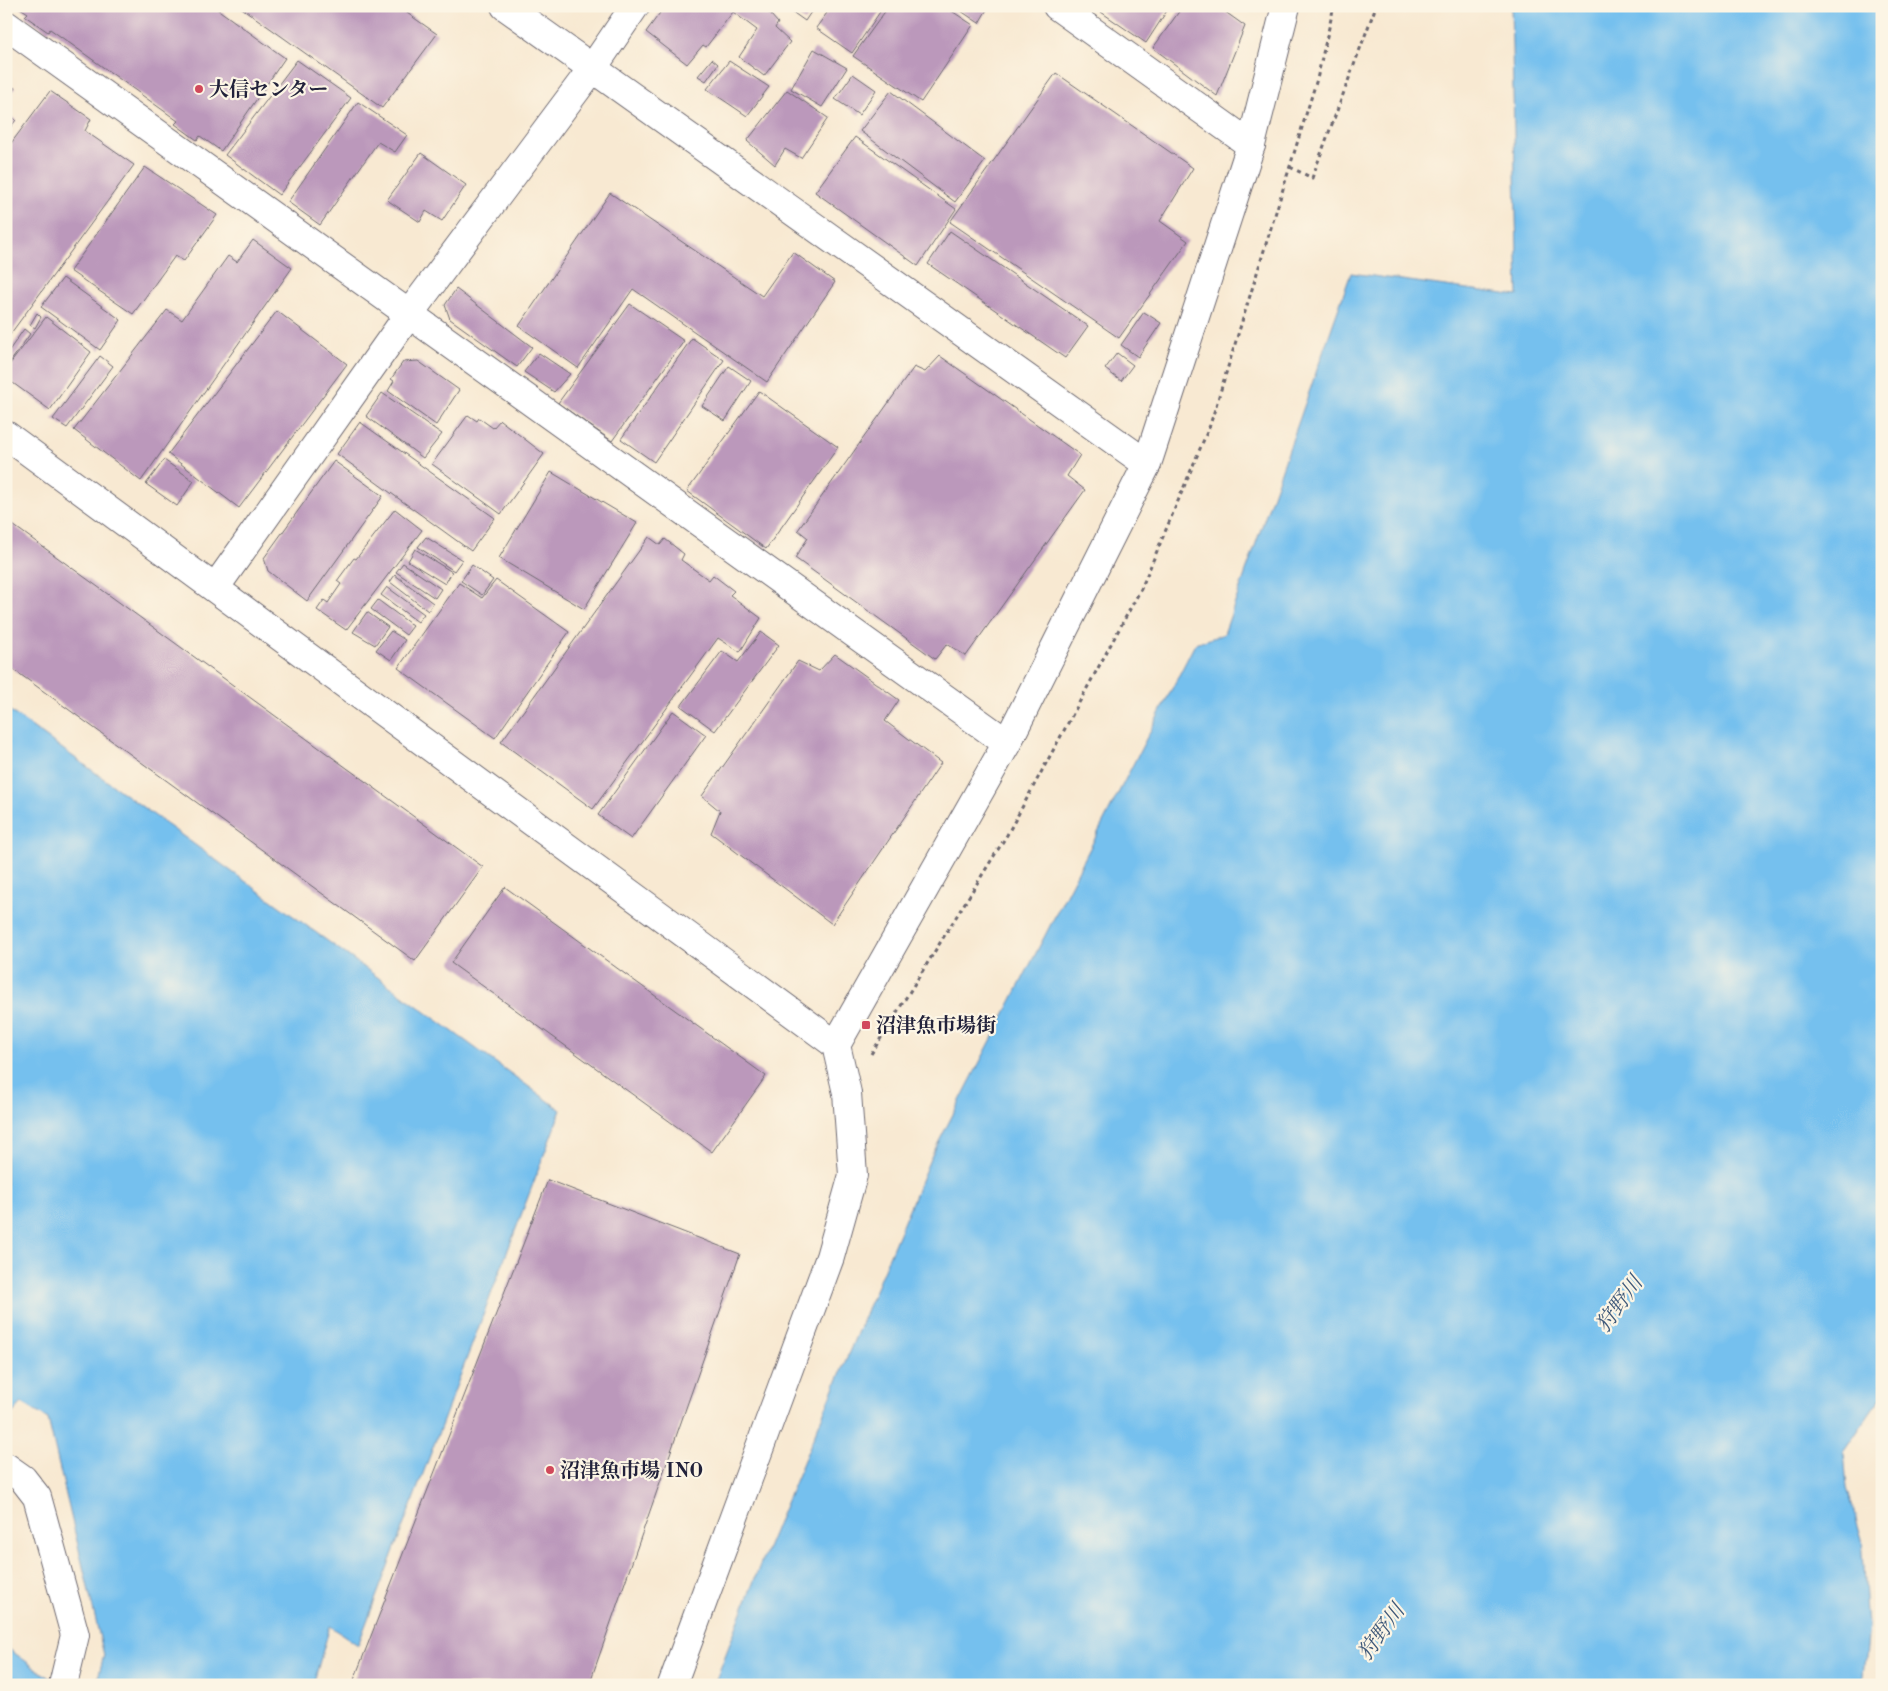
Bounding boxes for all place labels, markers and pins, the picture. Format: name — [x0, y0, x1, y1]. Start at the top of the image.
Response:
place label: 大信センター — [209, 78, 328, 101]
marker: 大信センター — [193, 83, 205, 95]
place label: 沼津魚市場街 — [876, 1014, 996, 1037]
marker: 沼津魚市場街 — [860, 1019, 872, 1031]
place label: 沼津魚市場 INO — [560, 1459, 703, 1482]
marker: 沼津魚市場 INO — [544, 1464, 556, 1476]

